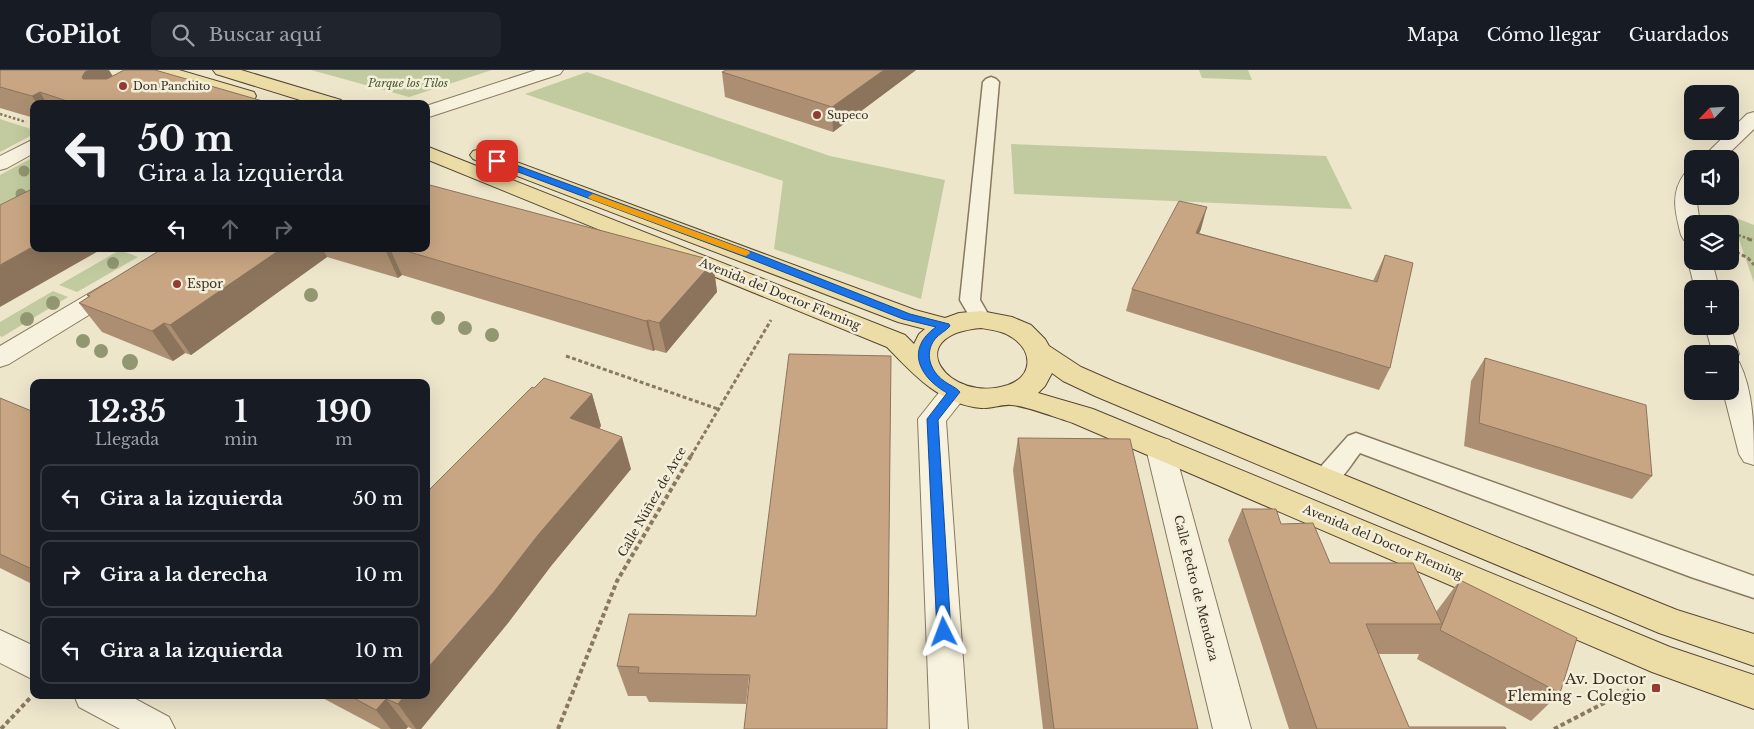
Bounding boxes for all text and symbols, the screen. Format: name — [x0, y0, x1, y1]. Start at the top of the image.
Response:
search box — [151, 12, 501, 57]
text: GoPilot — [25, 20, 121, 49]
icon: search — [169, 21, 197, 49]
text: Buscar aquí — [209, 23, 321, 46]
text: Mapa — [1407, 24, 1459, 46]
text: Cómo llegar — [1487, 24, 1601, 46]
text: Guardados — [1629, 24, 1729, 46]
park label: Parque los Tilos — [367, 76, 448, 90]
place label: Don Panchito — [133, 79, 210, 93]
marker: Don Panchito — [117, 80, 129, 92]
north arrow — [1684, 85, 1739, 140]
map controls — [1684, 85, 1739, 400]
place label: Supeco — [827, 108, 868, 122]
marker: Supeco — [811, 109, 823, 121]
text: 50 m — [138, 117, 233, 160]
icon: left — [55, 120, 120, 185]
pin — [476, 140, 518, 182]
icon: arrive — [483, 147, 511, 175]
button: sound — [1684, 150, 1739, 205]
text: Gira a la izquierda — [138, 160, 343, 187]
icon: left — [163, 215, 191, 243]
icon: ahead — [216, 215, 244, 243]
icon: right — [269, 215, 297, 243]
button: layers — [1684, 215, 1739, 270]
street label: Avenida del Doctor Fleming — [696, 254, 864, 333]
place label: Espor — [187, 276, 223, 291]
marker: Espor — [171, 278, 183, 290]
button: + — [1684, 280, 1739, 335]
button: − — [1684, 345, 1739, 400]
text: 12:35 — [88, 393, 166, 430]
text: 1 — [235, 393, 248, 430]
text: 190 — [316, 393, 372, 430]
text: Llegada — [95, 429, 159, 449]
text: min — [224, 429, 258, 449]
text: m — [335, 429, 353, 449]
street label: Calle Núñez de Arce — [614, 444, 689, 559]
icon: left — [57, 484, 85, 512]
text: Gira a la izquierda — [100, 487, 283, 510]
text: 50 m — [353, 487, 403, 510]
street label: Avenida del Doctor Fleming — [1300, 501, 1466, 582]
street label: Calle Pedro de Mendoza — [1171, 513, 1222, 663]
icon: right — [57, 560, 85, 588]
text: Gira a la derecha — [100, 563, 268, 586]
text: 10 m — [355, 563, 403, 586]
position arrow — [917, 605, 969, 657]
icon: left — [57, 636, 85, 664]
text: Gira a la izquierda — [100, 639, 283, 662]
text: 10 m — [355, 639, 403, 662]
place label: Av. Doctor Fleming - Colegio — [1507, 669, 1647, 705]
marker: Av. Doctor Fleming - Colegio — [1650, 682, 1662, 694]

